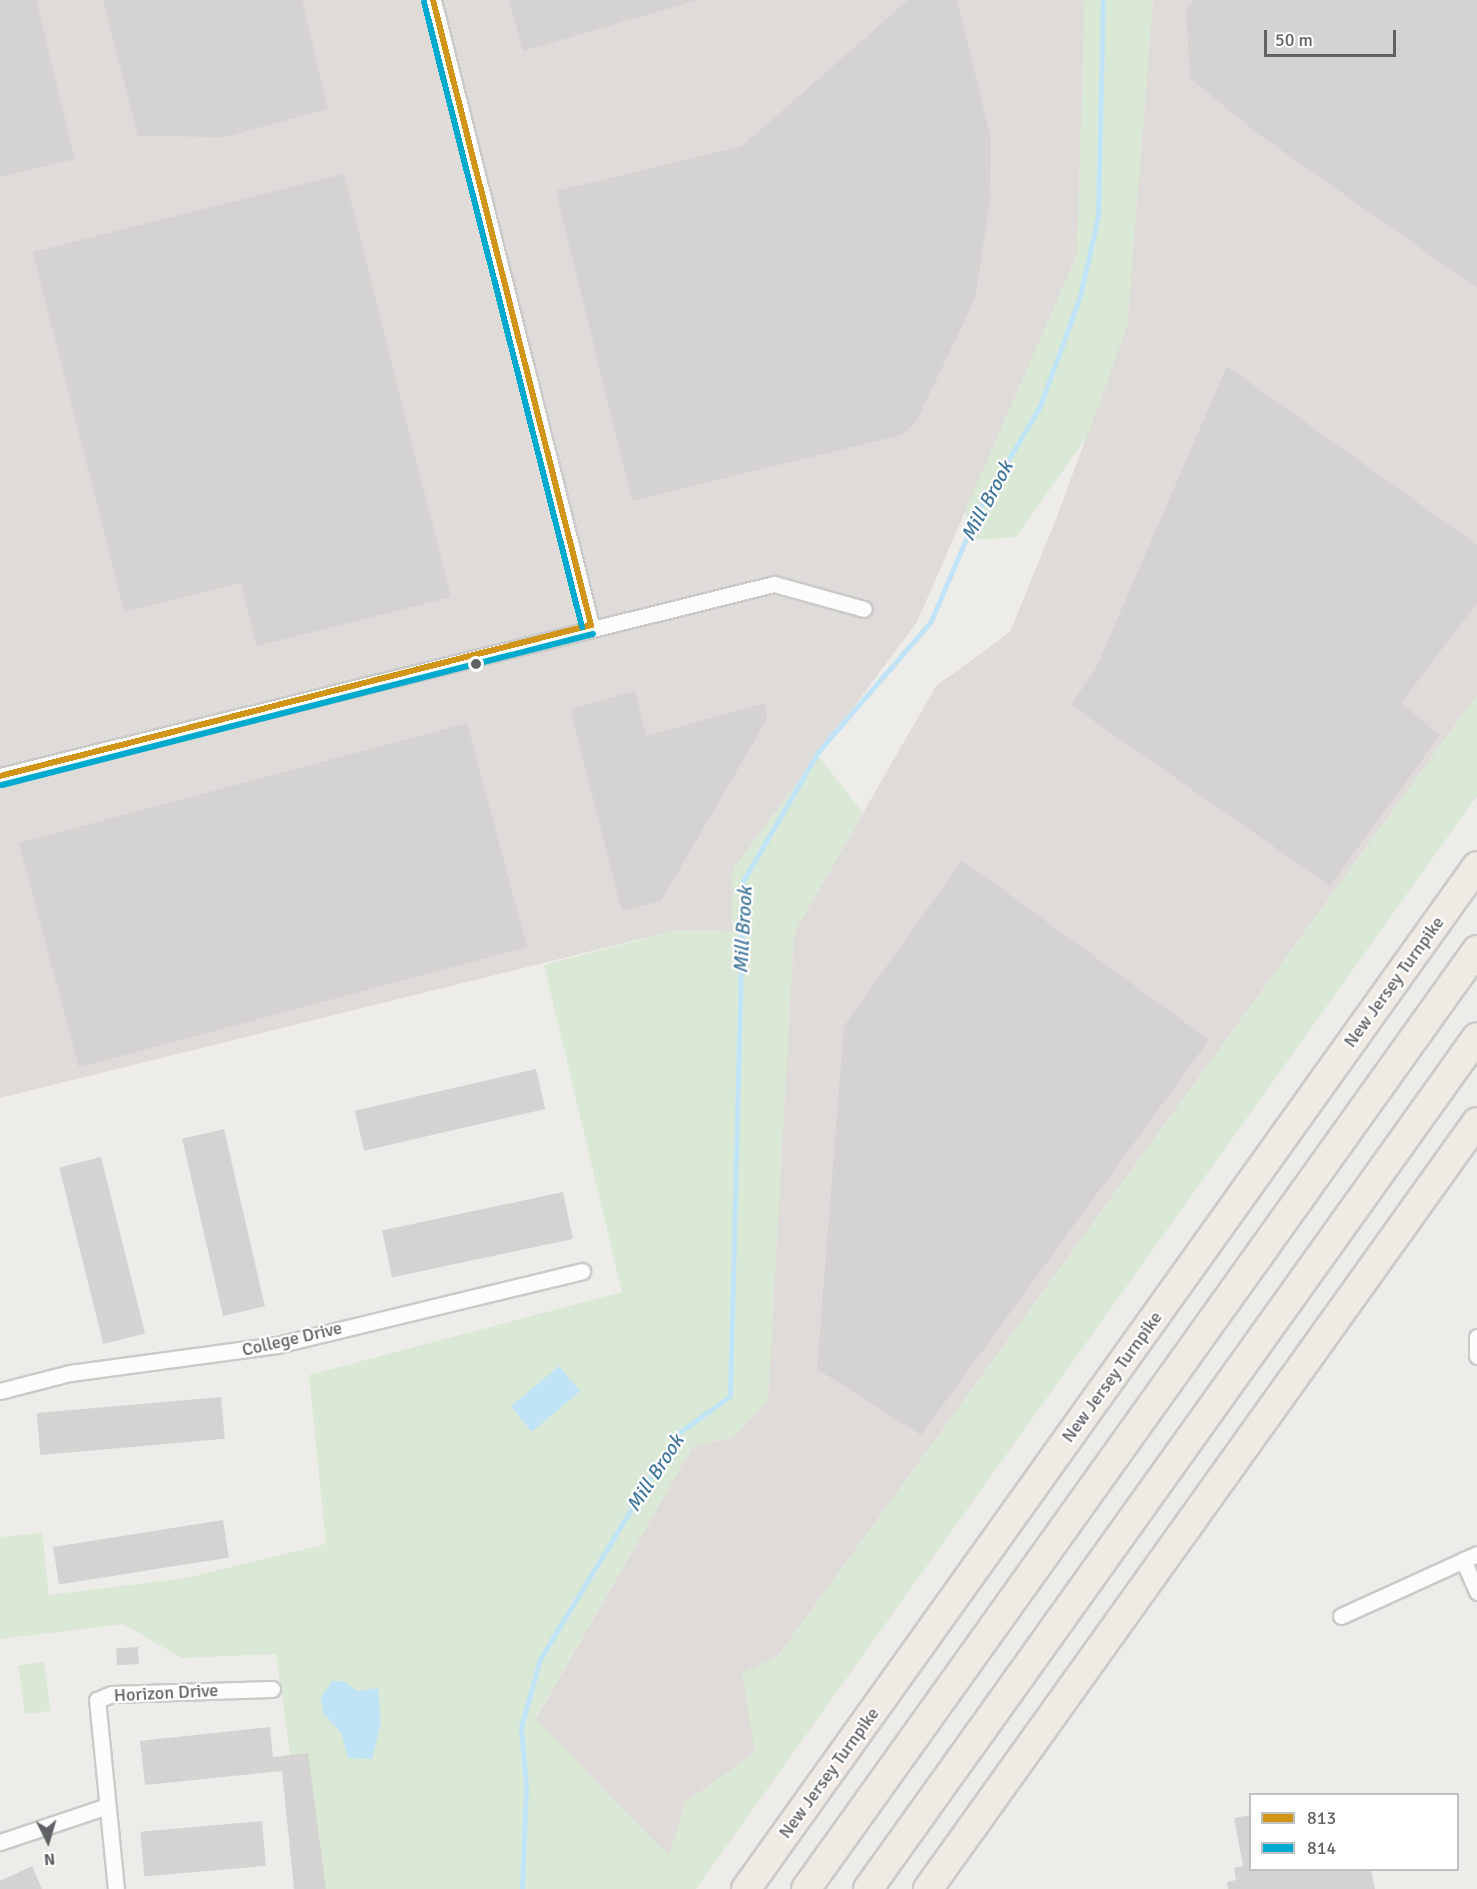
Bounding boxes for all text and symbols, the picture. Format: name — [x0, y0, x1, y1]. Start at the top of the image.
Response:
scale bar — [1267, 18, 1399, 56]
text: 50 m — [1275, 29, 1313, 51]
water label: Mill Brook — [956, 457, 1018, 545]
unlabelled marker — [470, 658, 482, 670]
water label: Mill Brook — [729, 886, 757, 974]
street label: New Jersey Turnpike — [1339, 912, 1449, 1052]
street label: New Jersey Turnpike — [1057, 1307, 1167, 1447]
street label: College Drive — [240, 1317, 344, 1361]
water label: Mill Brook — [621, 1430, 689, 1516]
street label: Horizon Drive — [113, 1679, 219, 1707]
street label: New Jersey Turnpike — [774, 1703, 884, 1843]
legend — [1249, 1793, 1459, 1871]
text: 813 — [1307, 1807, 1336, 1829]
north arrow — [18, 1811, 78, 1871]
text: 814 — [1307, 1837, 1336, 1859]
text: N — [43, 1848, 56, 1869]

